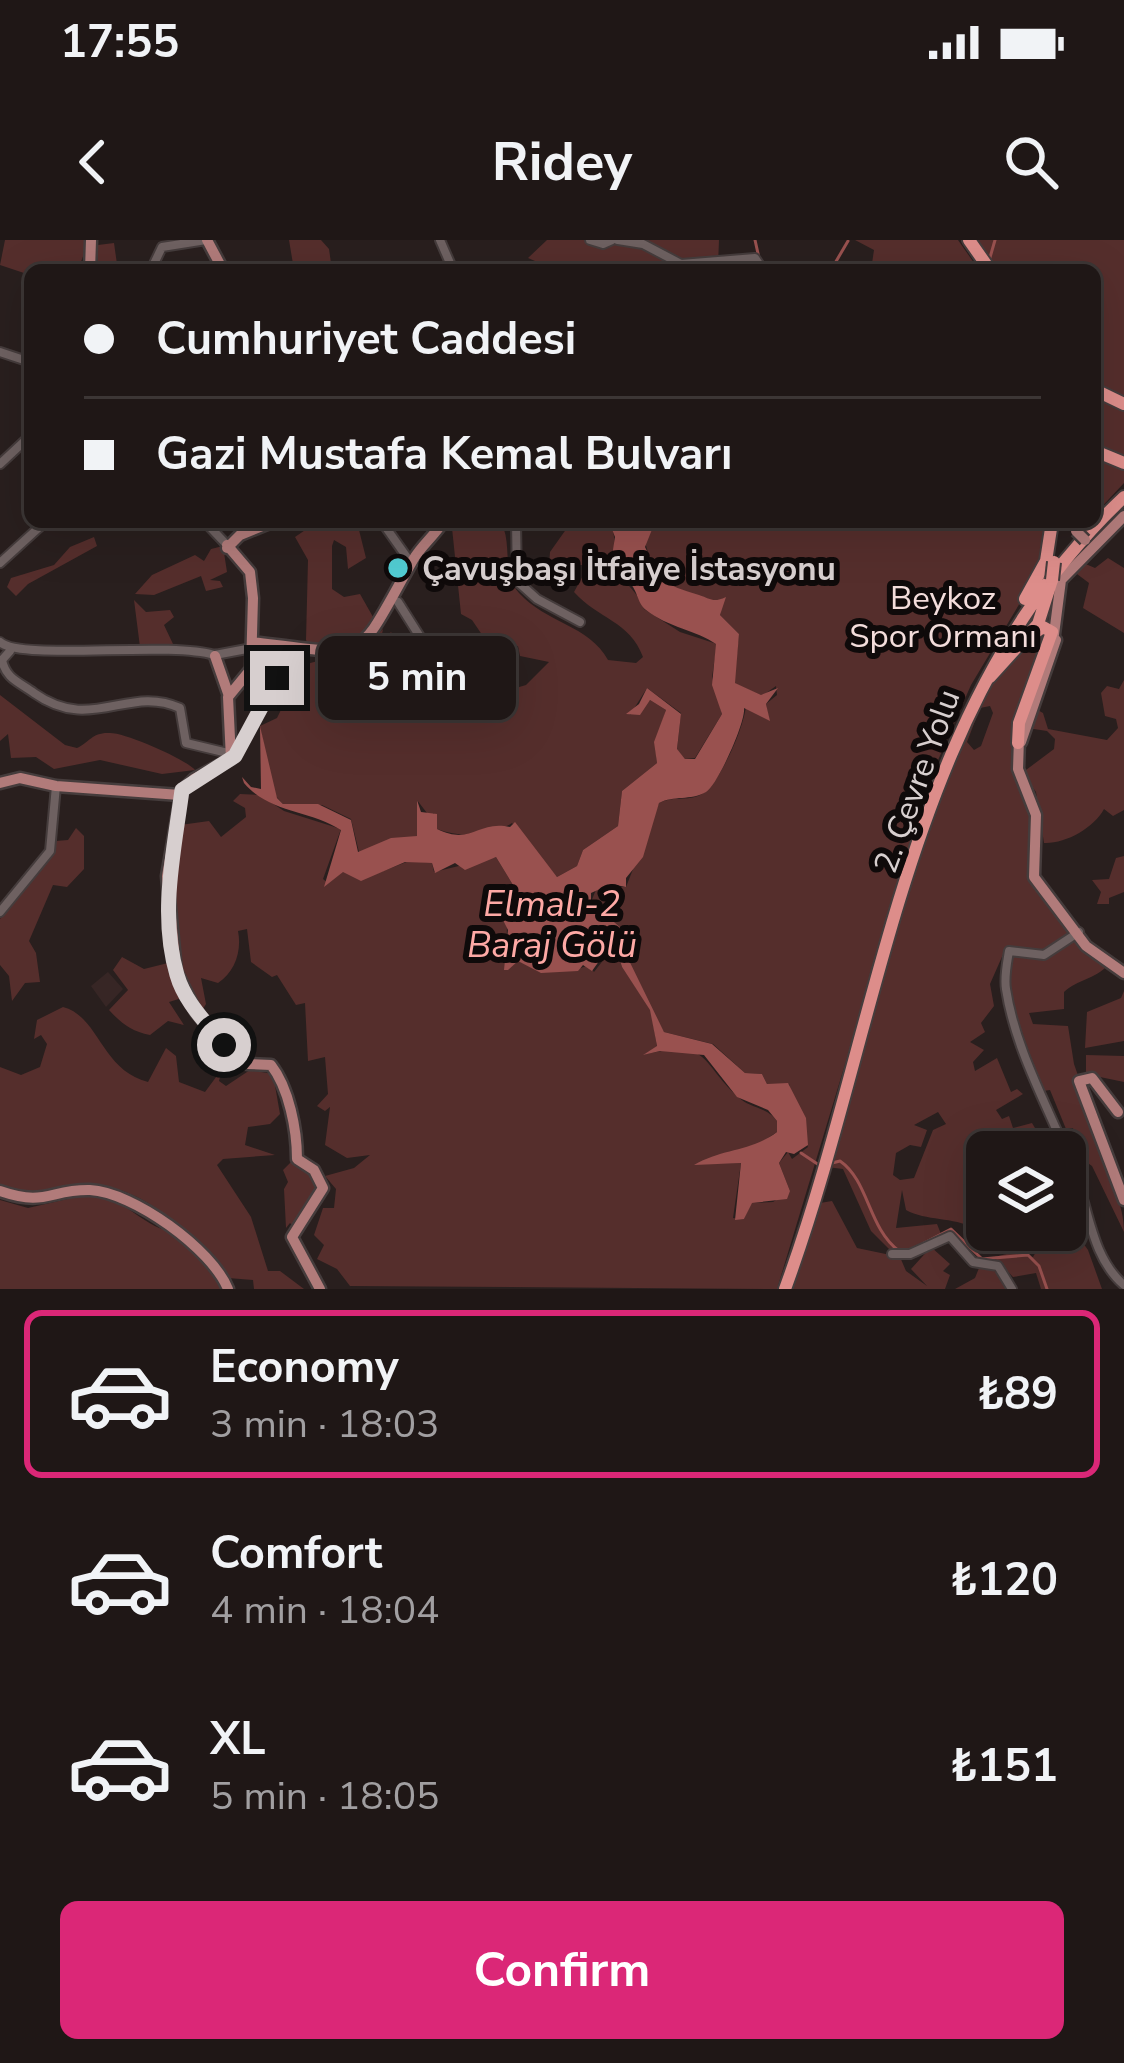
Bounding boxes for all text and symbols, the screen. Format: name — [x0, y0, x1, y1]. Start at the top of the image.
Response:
text: 17:55 — [60, 12, 179, 73]
text: Ridey — [492, 125, 632, 199]
icon: back — [60, 129, 126, 195]
icon: search — [998, 129, 1064, 195]
text: Cumhuriyet Caddesi — [156, 309, 576, 370]
text: Gazi Mustafa Kemal Bulvarı — [156, 424, 732, 485]
place label: Çavuşbaşı İtfaiye İstasyonu — [422, 547, 836, 592]
marker: Çavuşbaşı İtfaiye İstasyonu — [385, 555, 411, 581]
park label: Beykoz Spor Ormanı — [849, 576, 1037, 659]
callout: 5 min — [319, 636, 517, 720]
route end — [250, 651, 304, 705]
text: 5 min — [367, 651, 467, 704]
street label: 2. Çevre Yolu — [863, 683, 971, 880]
water label: Elmalı-2 Baraj Gölü — [467, 880, 637, 970]
route start — [197, 1018, 251, 1072]
map controls — [966, 1131, 1086, 1251]
button: layers — [966, 1131, 1086, 1251]
text: Economy — [210, 1337, 399, 1398]
icon: car — [66, 1340, 174, 1448]
text: ₺89 — [977, 1364, 1058, 1425]
text: 3 min · 18:03 — [210, 1398, 439, 1451]
text: Comfort — [210, 1523, 382, 1584]
icon: car — [66, 1526, 174, 1634]
text: ₺120 — [950, 1550, 1058, 1611]
text: 4 min · 18:04 — [210, 1584, 439, 1637]
text: XL — [210, 1709, 266, 1770]
icon: car — [66, 1712, 174, 1820]
text: ₺151 — [950, 1736, 1058, 1797]
text: 5 min · 18:05 — [210, 1770, 439, 1823]
button: Confirm — [60, 1901, 1064, 2039]

